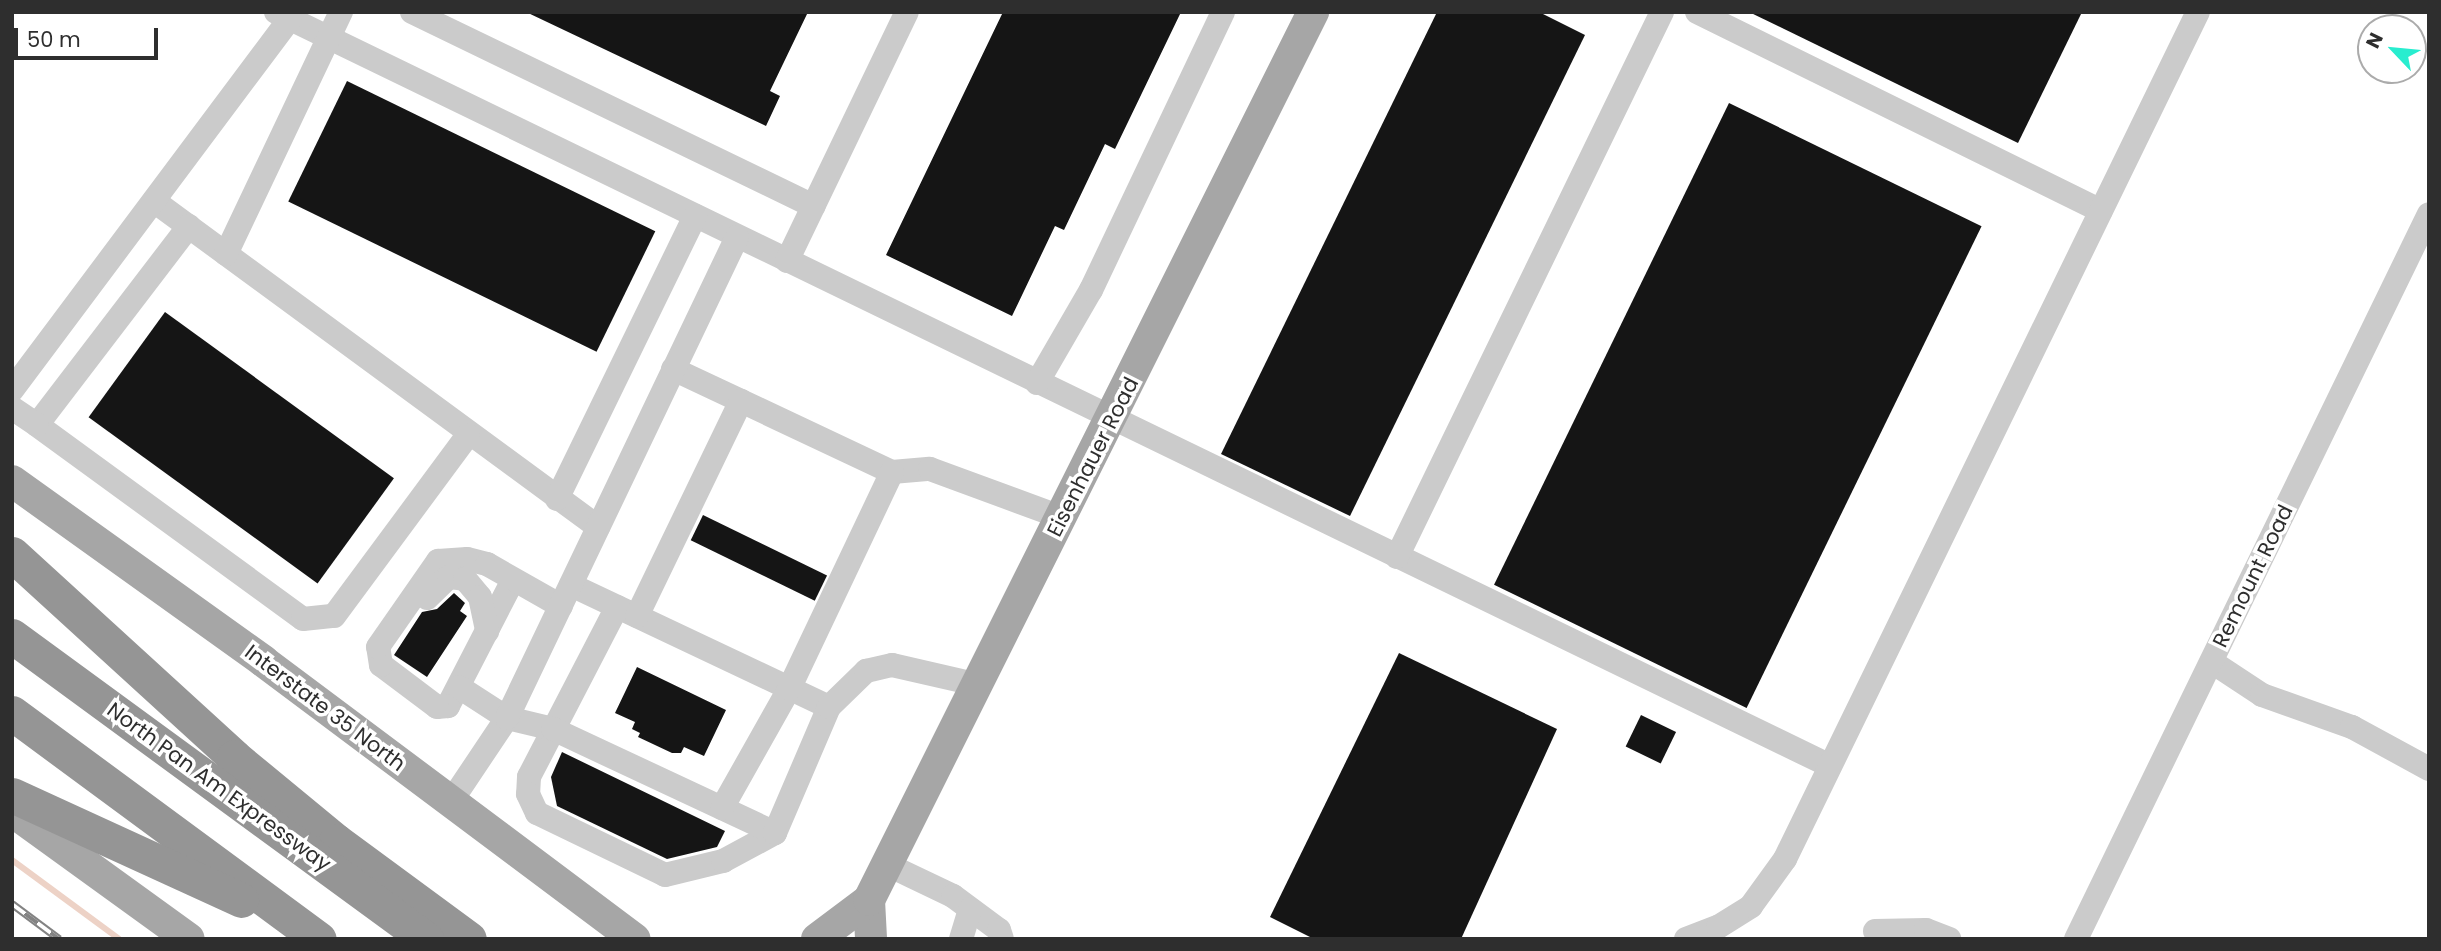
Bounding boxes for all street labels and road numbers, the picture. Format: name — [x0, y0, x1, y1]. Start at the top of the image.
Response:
street label: Eisenhauer Road — [1042, 373, 1144, 541]
street label: Remount Road — [2208, 501, 2298, 651]
street label: Interstate 35 North — [240, 639, 410, 777]
street label: North Pan Am Expressway — [102, 697, 336, 877]

